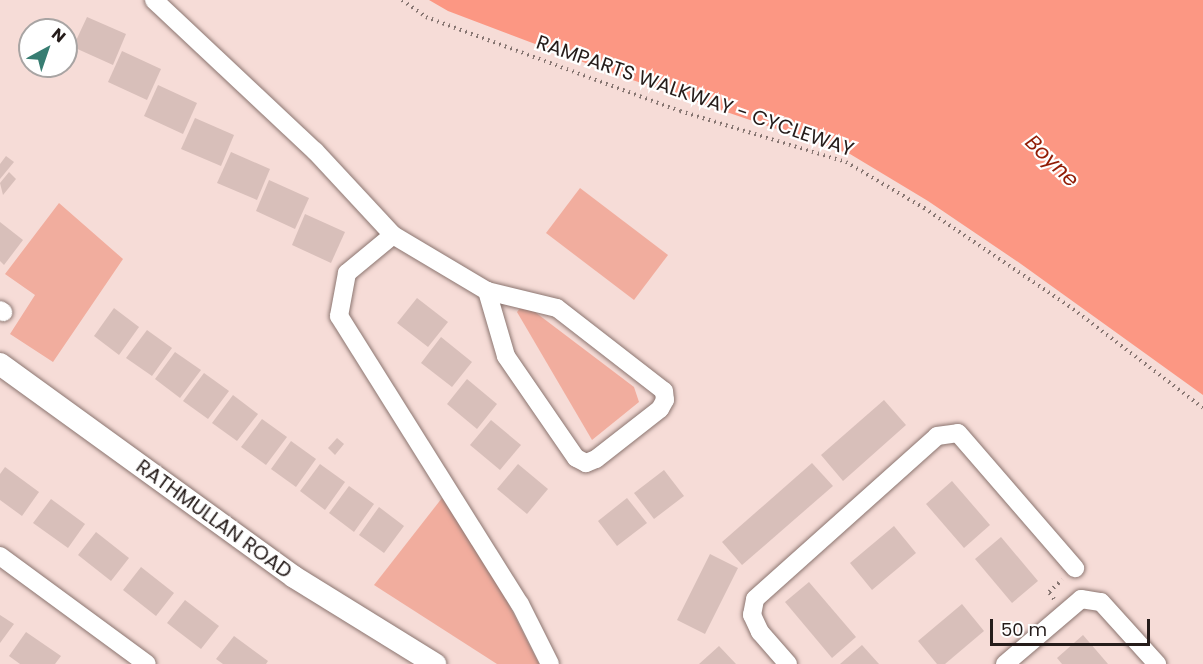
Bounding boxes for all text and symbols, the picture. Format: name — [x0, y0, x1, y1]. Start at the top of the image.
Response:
north arrow — [18, 18, 78, 78]
text: N — [47, 23, 71, 48]
street label: RAMPARTS WALKWAY - CYCLEWAY — [533, 30, 857, 162]
water label: Boyne — [1020, 130, 1084, 192]
street label: RATHMULLAN ROAD — [131, 454, 297, 584]
scale bar — [993, 607, 1154, 645]
text: 50 m — [1001, 617, 1047, 642]

